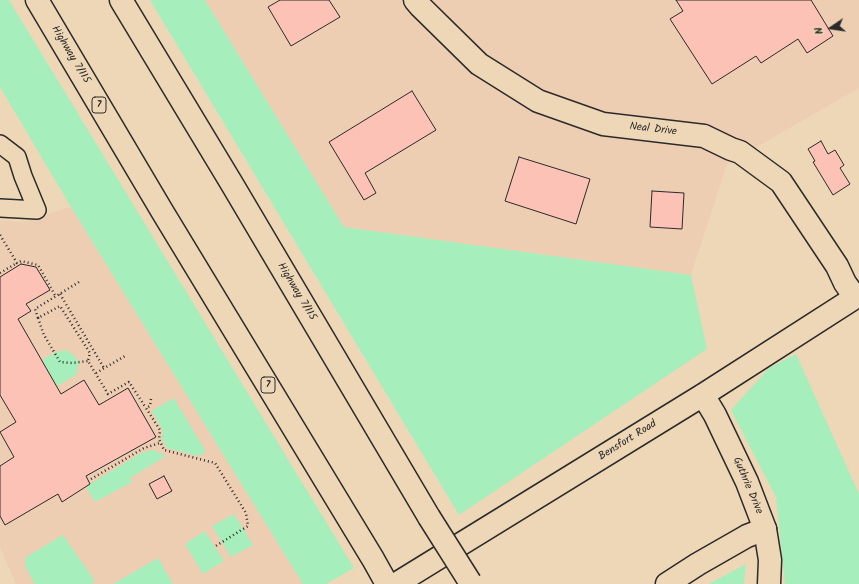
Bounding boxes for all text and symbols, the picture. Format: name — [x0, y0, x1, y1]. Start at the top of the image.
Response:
north arrow — [811, 8, 851, 48]
street label: Highway 7/115 — [48, 24, 92, 86]
text: N — [810, 25, 829, 36]
road number: 7 — [92, 97, 106, 113]
street label: Neal Drive — [629, 121, 677, 139]
street label: Highway 7/115 — [274, 261, 318, 323]
road number: 7 — [261, 377, 275, 393]
street label: Bensfort Road — [597, 418, 659, 464]
street label: Guthrie Drive — [729, 455, 765, 517]

